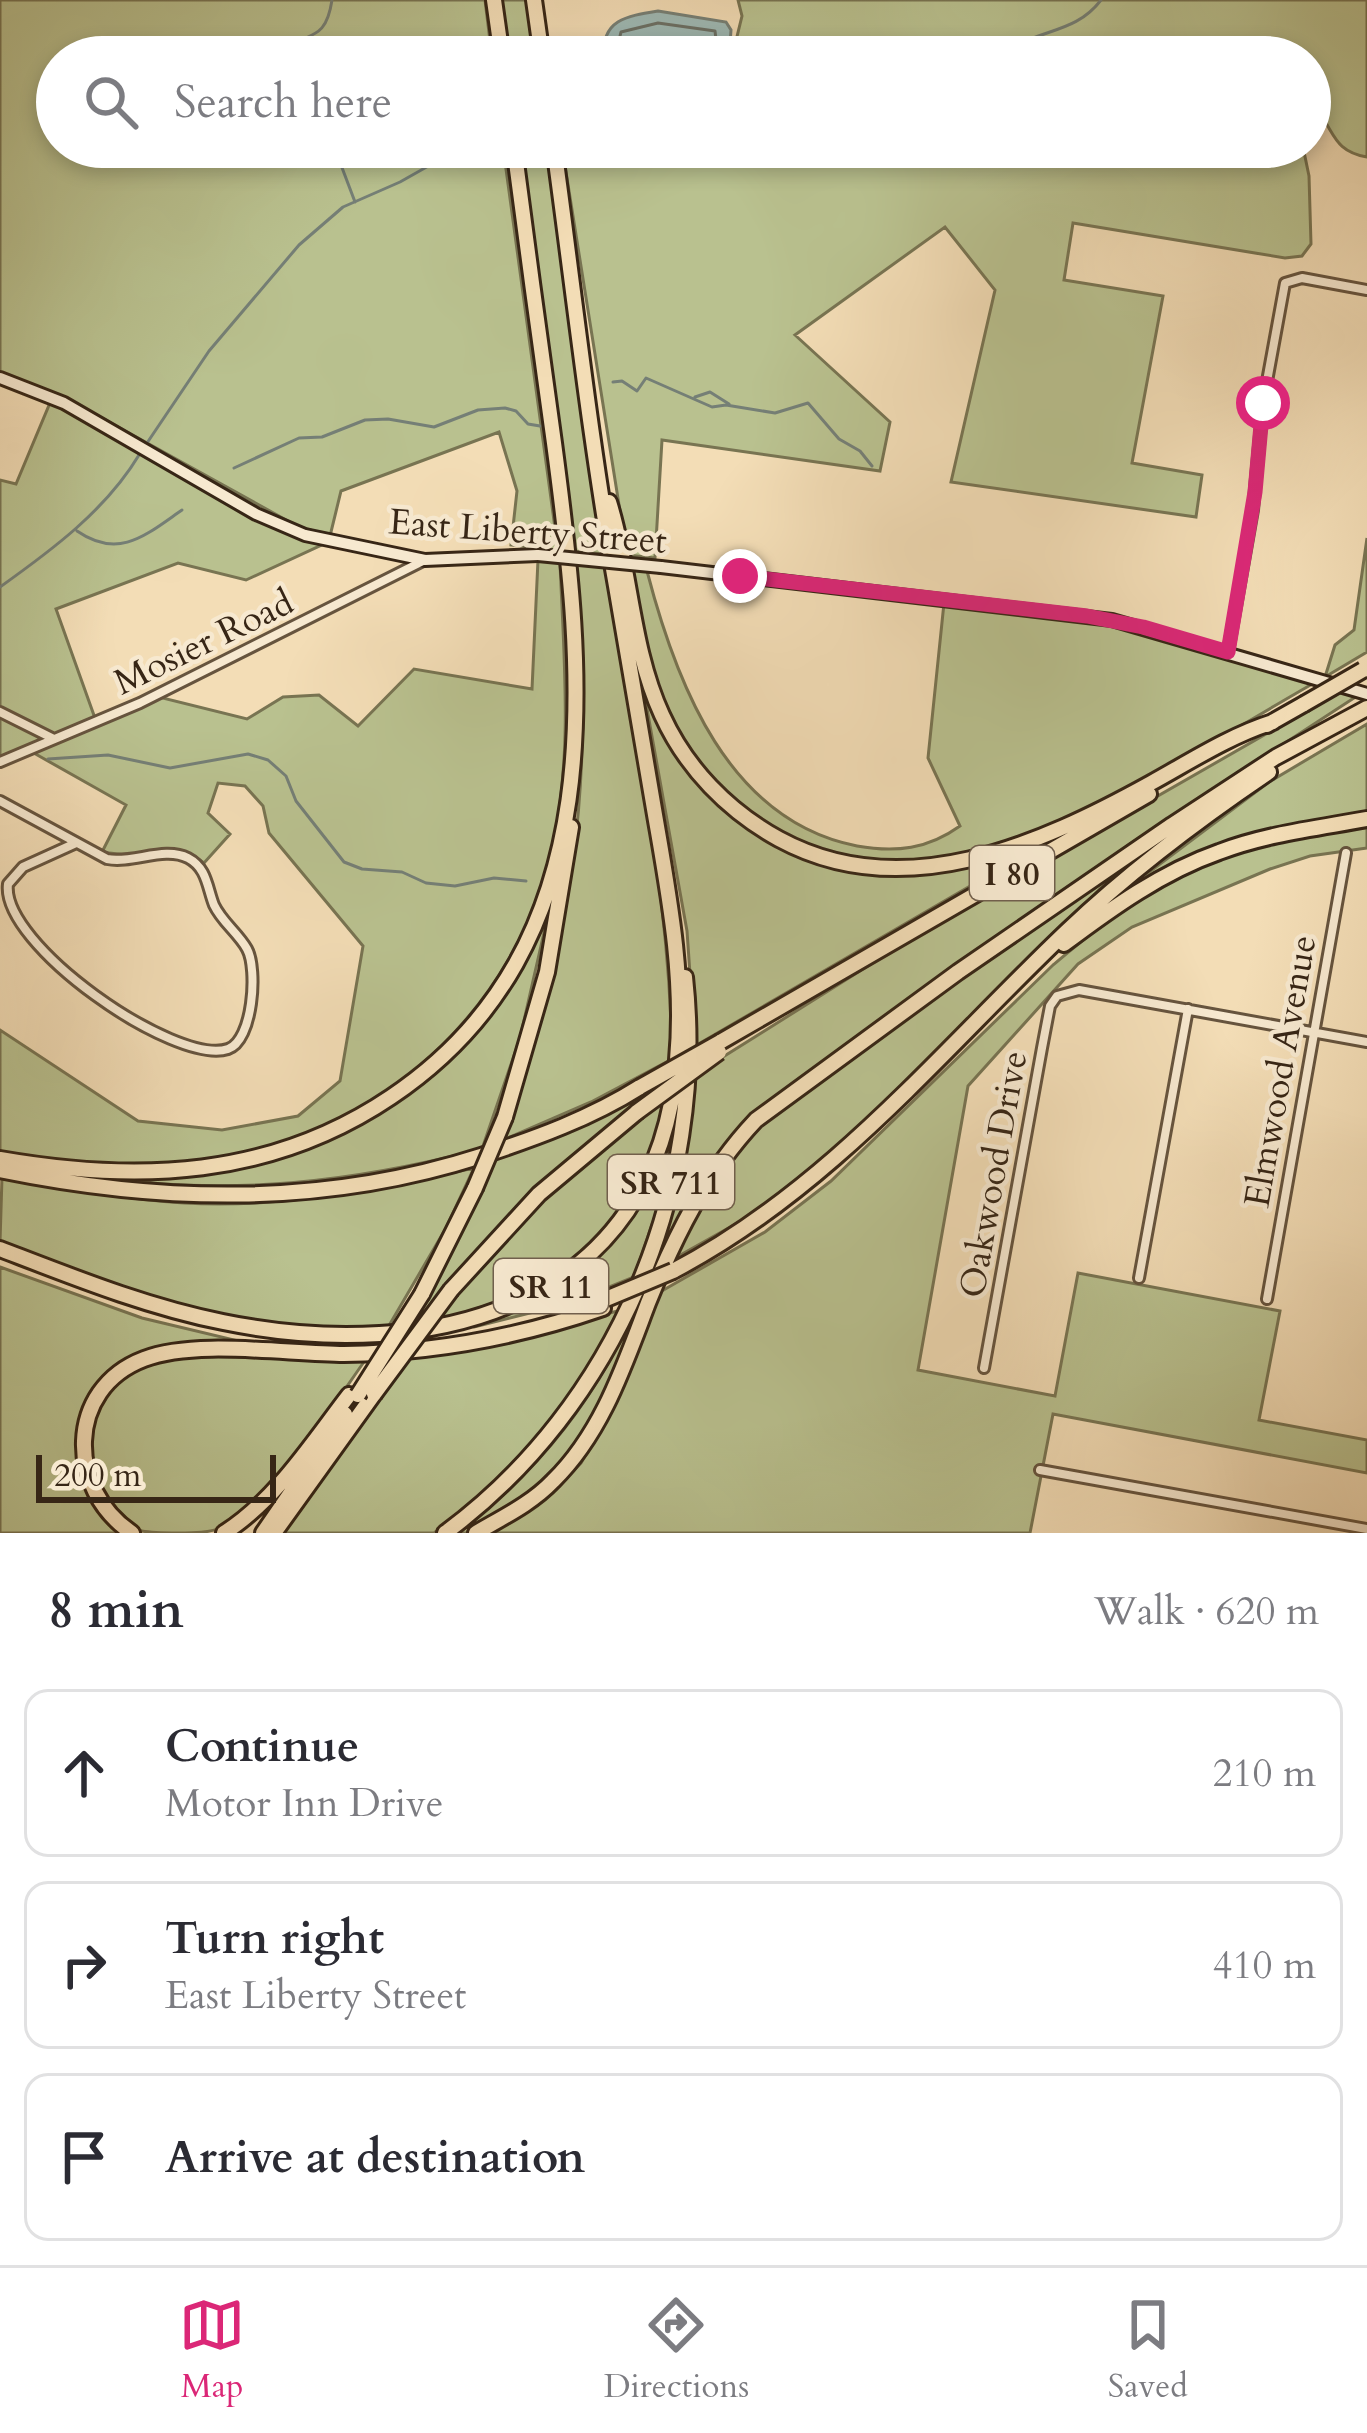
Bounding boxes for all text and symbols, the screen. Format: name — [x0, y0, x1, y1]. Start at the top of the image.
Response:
search box — [36, 36, 1331, 168]
icon: search — [78, 69, 144, 135]
text: Search here — [174, 72, 392, 133]
route start — [1236, 376, 1290, 430]
street label: East Liberty Street — [387, 497, 668, 566]
route end — [713, 549, 767, 603]
street label: Mosier Road — [106, 578, 301, 707]
road number: I 80 — [970, 846, 1054, 900]
street label: Elmwood Avenue — [1232, 932, 1328, 1211]
street label: Oakwood Drive — [948, 1047, 1039, 1301]
road number: SR 711 — [608, 1155, 734, 1209]
road number: SR 11 — [494, 1259, 608, 1313]
scale bar — [36, 1449, 276, 1502]
text: 200 m — [54, 1453, 141, 1498]
text: 8 min — [48, 1576, 184, 1646]
text: Walk · 620 m — [1094, 1585, 1319, 1638]
text: Continue — [165, 1716, 359, 1777]
icon: ahead — [51, 1740, 117, 1806]
text: 210 m — [1213, 1747, 1316, 1800]
text: Motor Inn Drive — [165, 1777, 443, 1830]
text: Turn right — [165, 1908, 384, 1969]
icon: right — [51, 1932, 117, 1998]
text: 410 m — [1213, 1939, 1316, 1992]
text: East Liberty Street — [165, 1969, 466, 2022]
icon: arrive — [51, 2124, 117, 2190]
text: Arrive at destination — [165, 2127, 585, 2188]
tab: Map — [179, 2292, 245, 2409]
tab: Directions — [604, 2292, 749, 2409]
tab: Saved — [1108, 2292, 1188, 2409]

